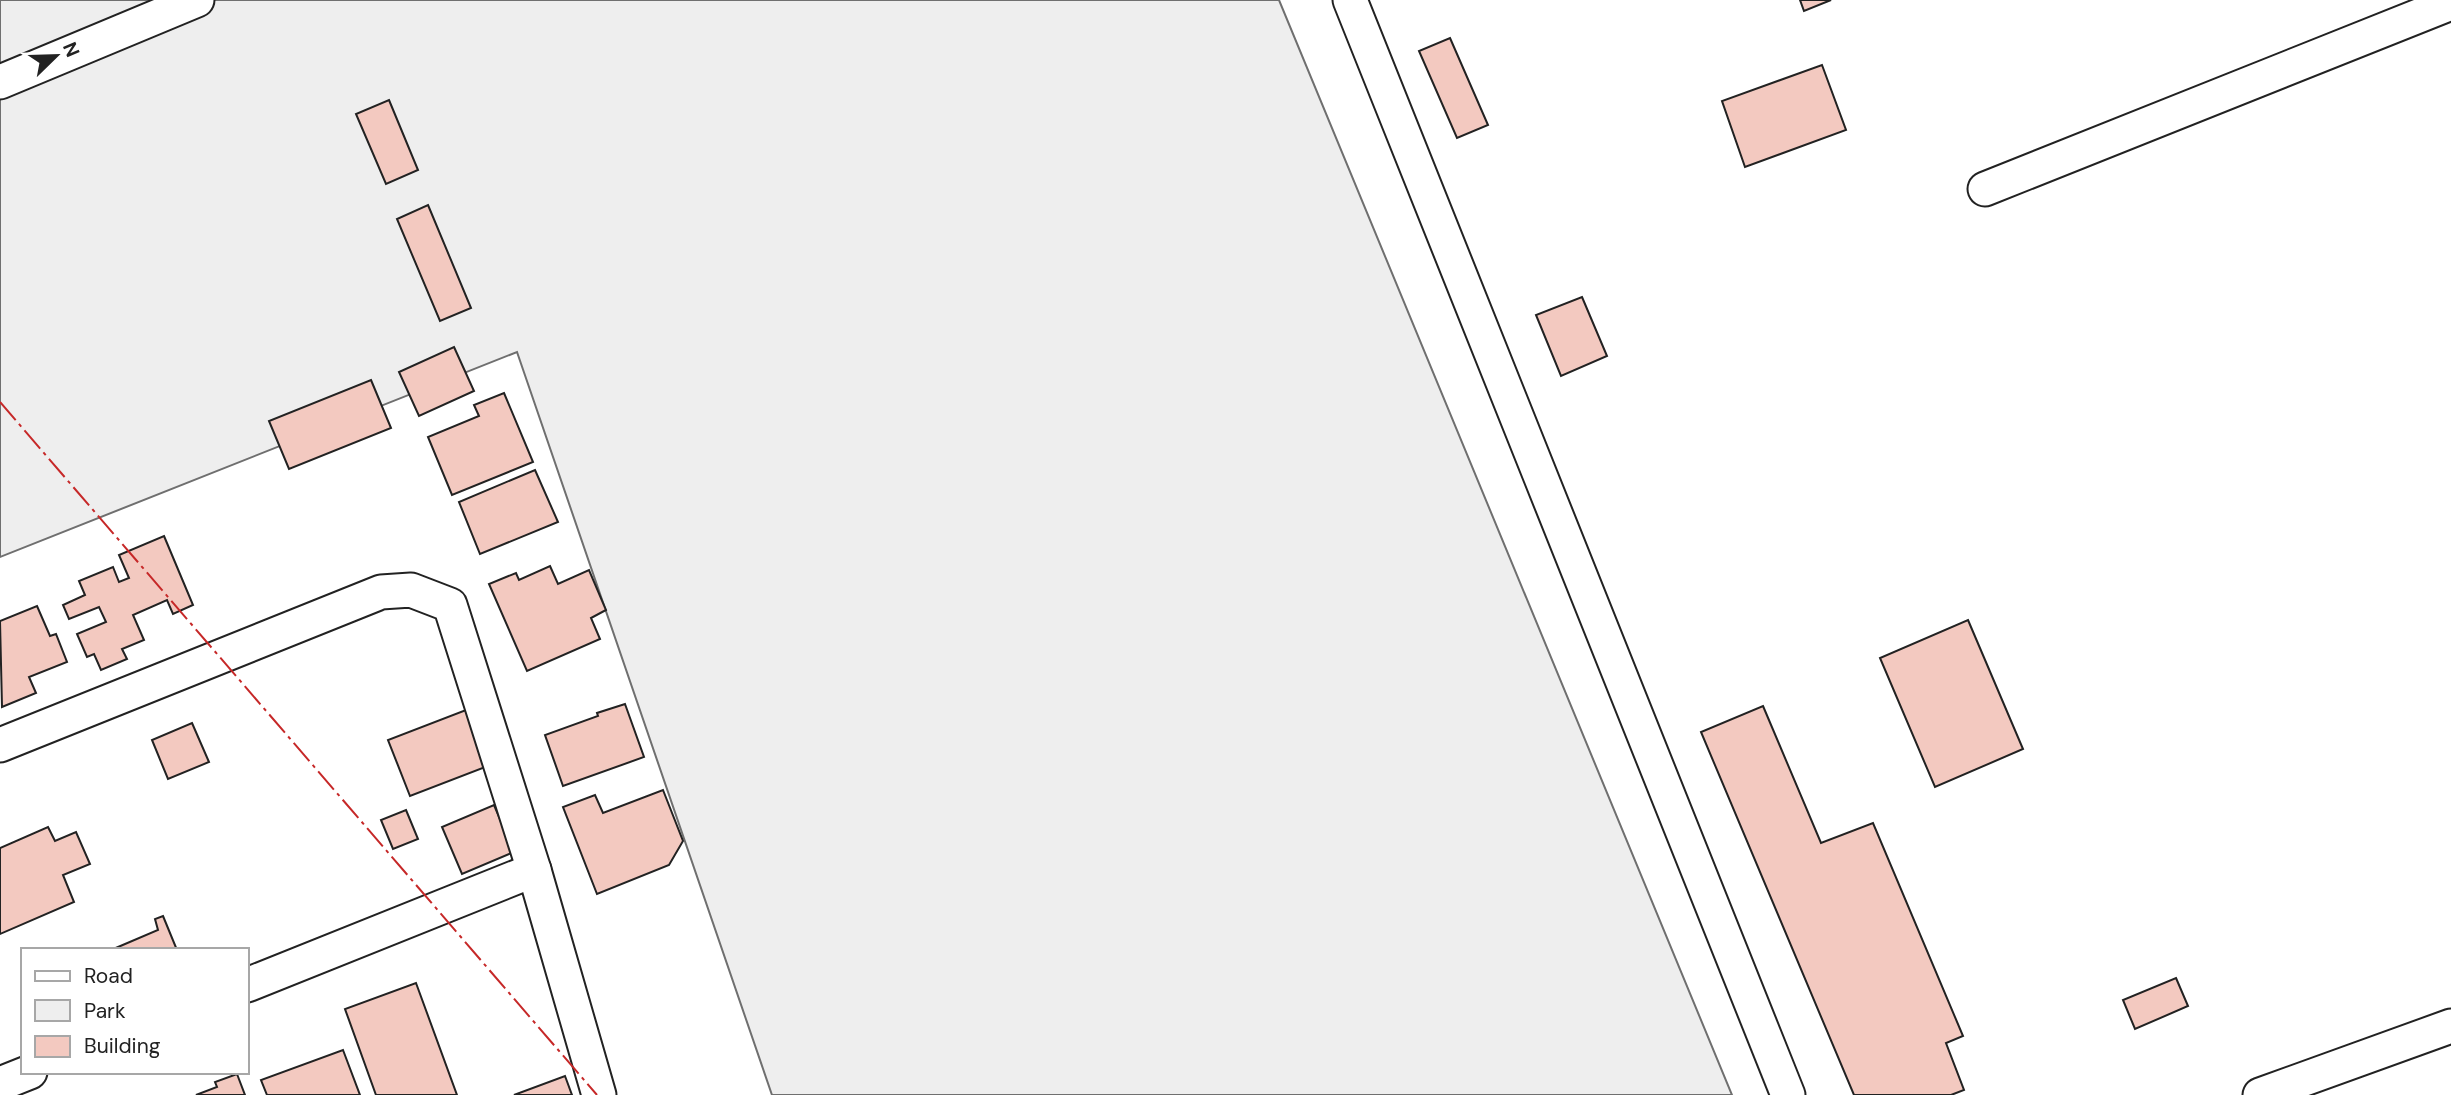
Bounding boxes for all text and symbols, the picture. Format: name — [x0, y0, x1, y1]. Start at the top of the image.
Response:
north arrow — [21, 21, 91, 91]
text: N — [57, 38, 85, 61]
legend — [21, 948, 248, 1074]
text: Road — [84, 962, 133, 990]
text: Park — [84, 997, 126, 1025]
text: Building — [84, 1032, 161, 1060]

